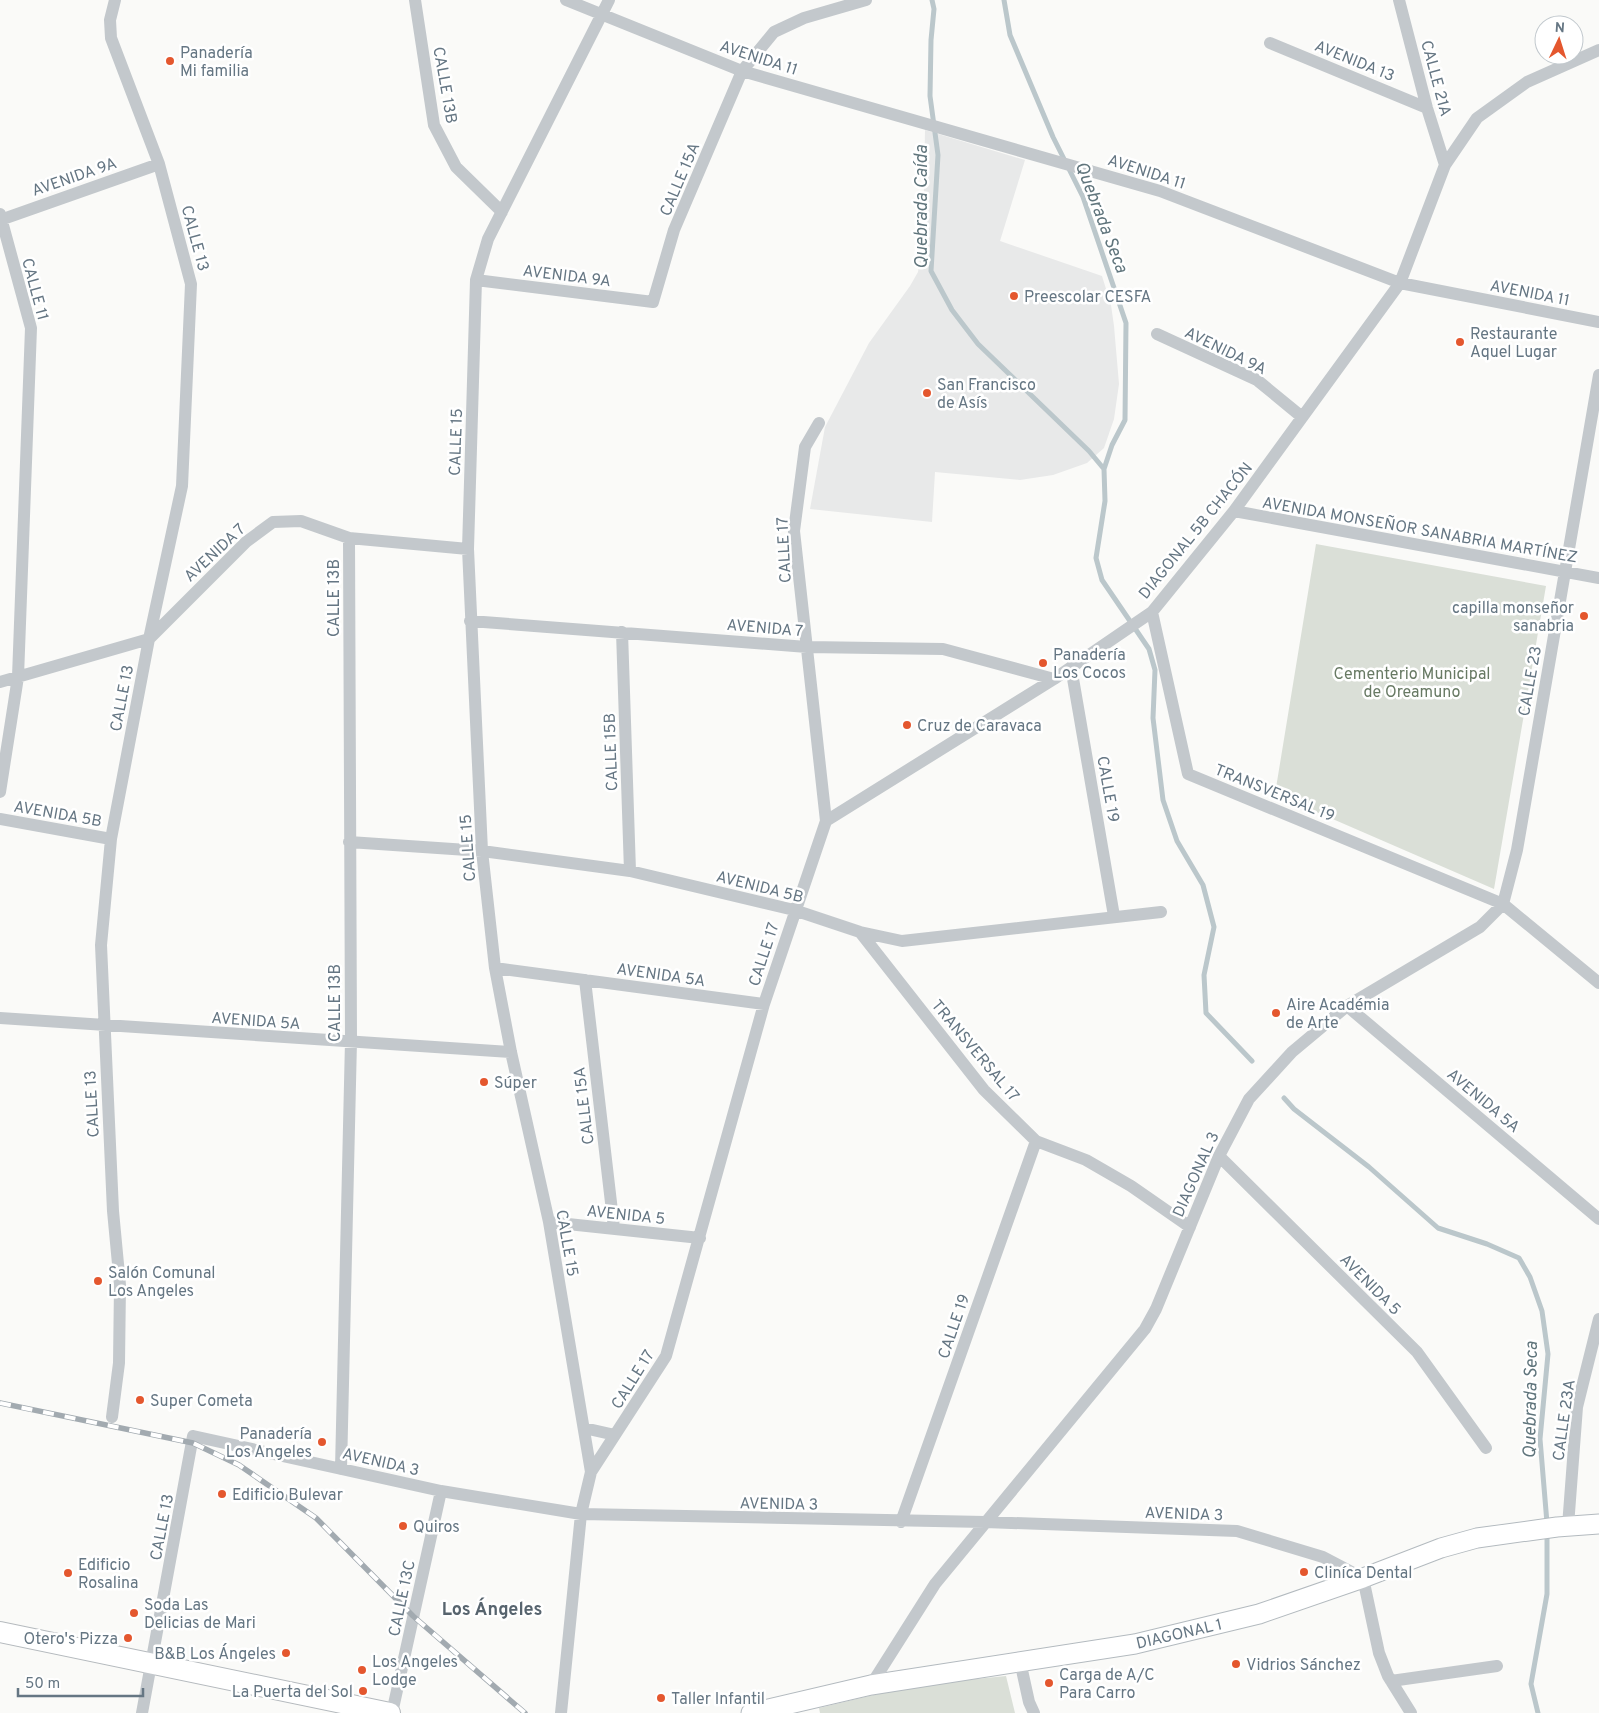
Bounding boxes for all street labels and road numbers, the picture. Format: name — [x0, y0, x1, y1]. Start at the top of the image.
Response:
street label: AVENIDA 11 — [717, 37, 800, 81]
street label: AVENIDA 13 — [1311, 37, 1397, 87]
street label: CALLE 21A — [1415, 38, 1455, 119]
street label: CALLE 13B — [427, 45, 461, 125]
street label: CALLE 15A — [656, 140, 705, 220]
street label: AVENIDA 11 — [1105, 151, 1188, 195]
street label: AVENIDA 9A — [29, 154, 120, 202]
street label: CALLE 13 — [176, 203, 212, 274]
street label: CALLE 11 — [16, 256, 52, 323]
street label: AVENIDA 9A — [522, 262, 612, 292]
street label: AVENIDA 11 — [1488, 276, 1571, 311]
street label: AVENIDA 9A — [1181, 323, 1269, 380]
street label: CALLE 15 — [446, 408, 468, 476]
street label: DIAGONAL 5B CHACÓN — [1134, 458, 1258, 604]
street label: AVENIDA MONSEÑOR SANABRIA MARTÍNEZ — [1260, 490, 1579, 569]
street label: CALLE 17 — [773, 516, 797, 583]
street label: AVENIDA 7 — [181, 520, 250, 587]
street label: CALLE 13B — [325, 559, 345, 637]
street label: AVENIDA 7 — [726, 616, 804, 642]
street label: CALLE 23 — [1515, 645, 1547, 718]
street label: CALLE 13 — [107, 663, 139, 733]
street label: CALLE 15B — [601, 712, 623, 791]
street label: CALLE 19 — [1091, 754, 1123, 824]
street label: TRANSVERSAL 19 — [1211, 761, 1337, 827]
street label: AVENIDA 5B — [12, 797, 103, 833]
street label: CALLE 15 — [457, 813, 481, 882]
street label: AVENIDA 5B — [714, 867, 805, 908]
street label: CALLE 17 — [745, 920, 785, 989]
street label: AVENIDA 5A — [615, 960, 707, 992]
street label: CALLE 13B — [326, 964, 346, 1042]
street label: TRANSVERSAL 17 — [926, 996, 1023, 1106]
street label: AVENIDA 5A — [211, 1009, 301, 1035]
street label: AVENIDA 5A — [1442, 1065, 1523, 1138]
street label: CALLE 15A — [570, 1066, 600, 1146]
street label: CALLE 13 — [81, 1070, 105, 1138]
street label: DIAGONAL 3 — [1169, 1129, 1225, 1221]
street label: AVENIDA 5 — [586, 1202, 666, 1230]
street label: CALLE 15 — [550, 1208, 582, 1278]
street label: AVENIDA 5 — [1335, 1250, 1405, 1320]
street label: CALLE 19 — [934, 1292, 975, 1362]
street label: CALLE 17 — [608, 1347, 660, 1413]
street label: CALLE 23A — [1549, 1378, 1581, 1462]
street label: AVENIDA 3 — [340, 1444, 421, 1482]
street label: CALLE 13 — [147, 1492, 179, 1562]
street label: AVENIDA 3 — [740, 1494, 818, 1516]
street label: AVENIDA 3 — [1144, 1504, 1224, 1526]
street label: CALLE 13C — [385, 1558, 421, 1638]
street label: DIAGONAL 1 — [1134, 1615, 1224, 1655]

